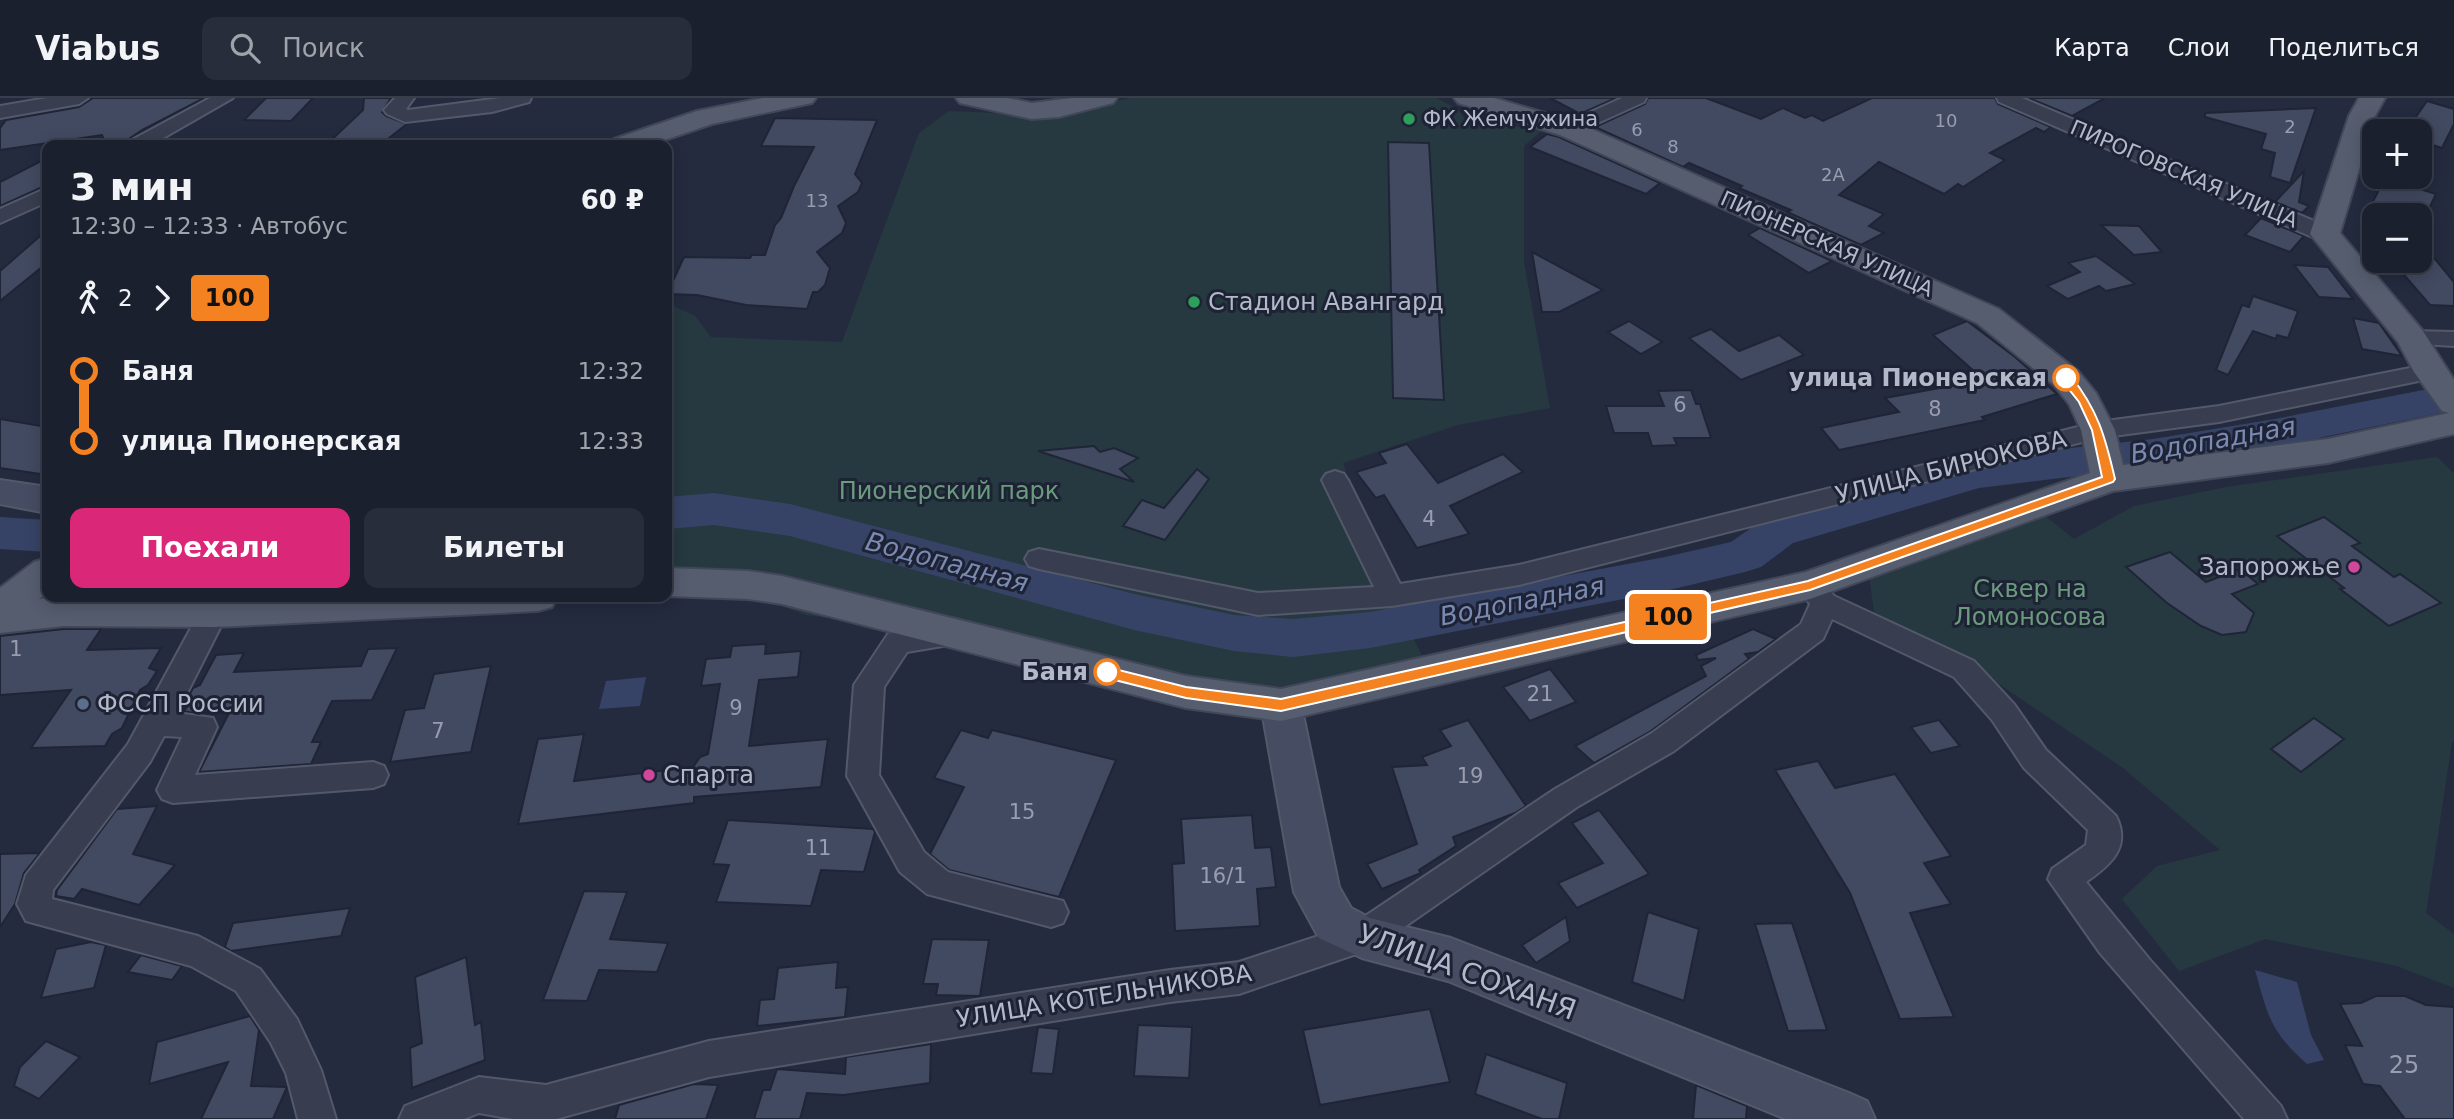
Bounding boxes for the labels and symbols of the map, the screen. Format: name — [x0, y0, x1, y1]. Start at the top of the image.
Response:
place label: ФК Жемчужина — [1423, 107, 1598, 131]
house number: 10 — [1935, 110, 1957, 131]
marker: ФК Жемчужина — [1401, 111, 1417, 127]
street label: ПИРОГОВСКАЯ УЛИЦА — [2067, 115, 2302, 233]
house number: 2 — [2284, 116, 2296, 137]
house number: 6 — [1631, 119, 1643, 140]
house number: 8 — [1667, 136, 1679, 157]
house number: 2А — [1821, 164, 1846, 185]
street label: ПИОНЕРСКАЯ УЛИЦА — [1717, 186, 1937, 302]
house number: 13 — [806, 190, 828, 211]
place label: Стадион Авангард — [1208, 288, 1444, 316]
marker: Стадион Авангард — [1186, 294, 1202, 310]
place label: улица Пионерская — [1789, 364, 2047, 392]
marker: улица Пионерская — [2053, 365, 2079, 391]
house number: 6 — [1673, 393, 1687, 417]
house number: 8 — [1928, 397, 1942, 421]
water label: Водопадная — [2128, 411, 2298, 469]
street label: УЛИЦА БИРЮКОВА — [1833, 425, 2070, 509]
park label: Пионерский парк — [839, 477, 1059, 505]
house number: 4 — [1422, 507, 1436, 531]
water label: Водопадная — [862, 526, 1032, 598]
place label: Запорожье — [2199, 553, 2340, 581]
marker: Запорожье — [2346, 559, 2362, 575]
water label: Водопадная — [1437, 570, 1607, 632]
park label: Сквер на Ломоносова — [1954, 575, 2106, 631]
line badge: 100 — [1628, 594, 1708, 640]
house number: 1 — [9, 637, 23, 661]
place label: Баня — [1022, 658, 1088, 686]
marker: Баня — [1094, 659, 1120, 685]
house number: 21 — [1527, 682, 1553, 706]
place label: ФССП России — [97, 690, 264, 718]
marker: ФССП России — [75, 696, 91, 712]
house number: 9 — [729, 696, 743, 720]
house number: 7 — [431, 719, 445, 743]
place label: Спарта — [663, 761, 754, 789]
house number: 19 — [1457, 764, 1483, 788]
marker: Спарта — [641, 767, 657, 783]
house number: 15 — [1009, 800, 1035, 824]
house number: 11 — [805, 836, 831, 860]
house number: 16/1 — [1199, 864, 1247, 888]
street label: УЛИЦА СОХАНЯ — [1354, 917, 1580, 1027]
street label: УЛИЦА КОТЕЛЬНИКОВА — [954, 959, 1254, 1033]
house number: 25 — [2389, 1051, 2419, 1079]

